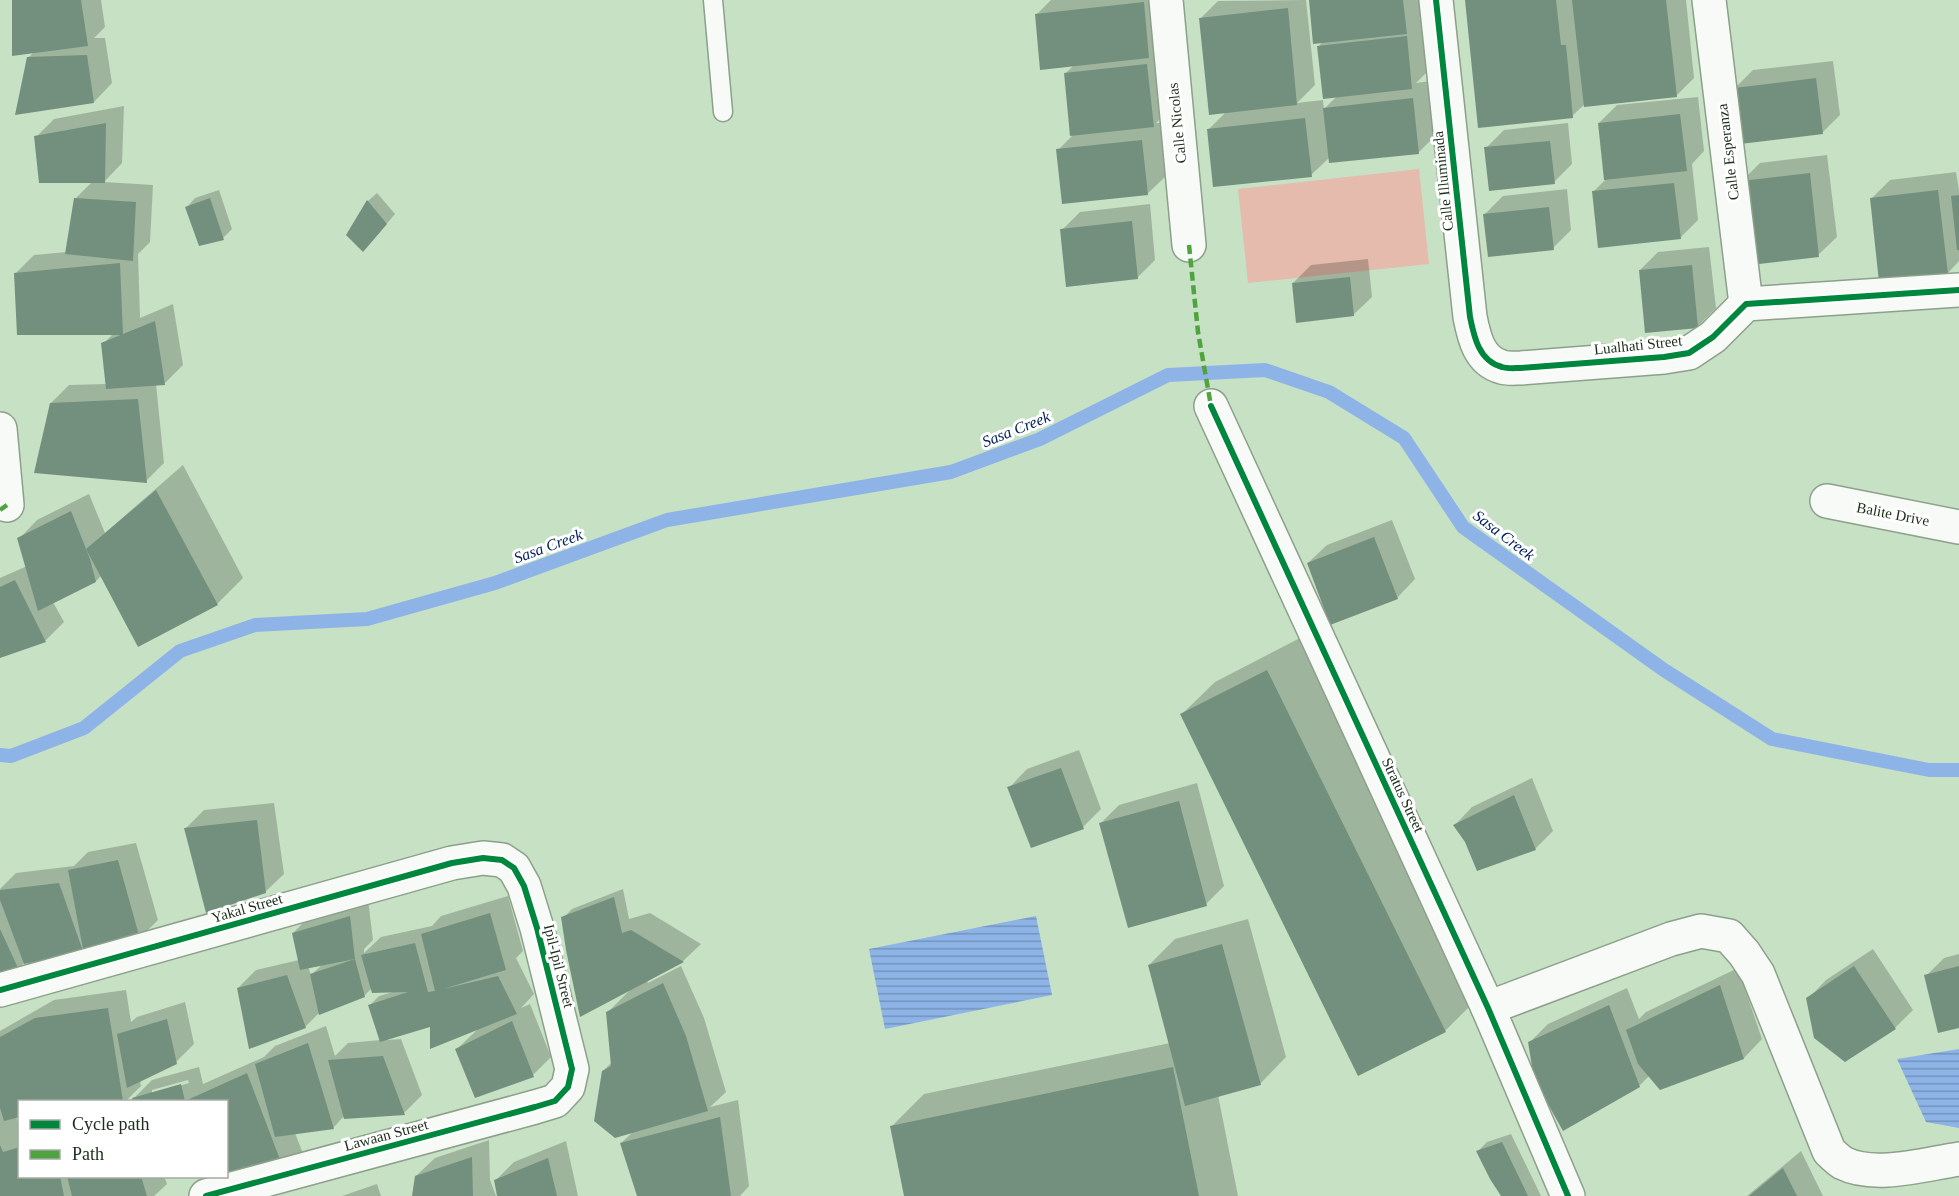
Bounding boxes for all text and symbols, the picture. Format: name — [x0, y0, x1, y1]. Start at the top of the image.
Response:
street label: Calle Nicolas — [1165, 82, 1189, 164]
street label: Calle Esperanza — [1714, 103, 1742, 201]
street label: Calle Illuminada — [1430, 130, 1456, 232]
street label: Lualhati Street — [1593, 332, 1684, 358]
water label: Sasa Creek — [980, 407, 1053, 450]
street label: Balite Drive — [1855, 499, 1931, 529]
water label: Sasa Creek — [1470, 507, 1539, 564]
water label: Sasa Creek — [511, 525, 585, 566]
street label: Stratus Street — [1379, 755, 1428, 836]
street label: Yakal Street — [210, 890, 285, 926]
street label: Ipil-Ipil Street — [541, 923, 577, 1010]
legend — [18, 1100, 228, 1178]
text: Cycle path — [72, 1114, 149, 1134]
street label: Lawaan Street — [342, 1116, 431, 1154]
text: Path — [72, 1144, 104, 1164]

